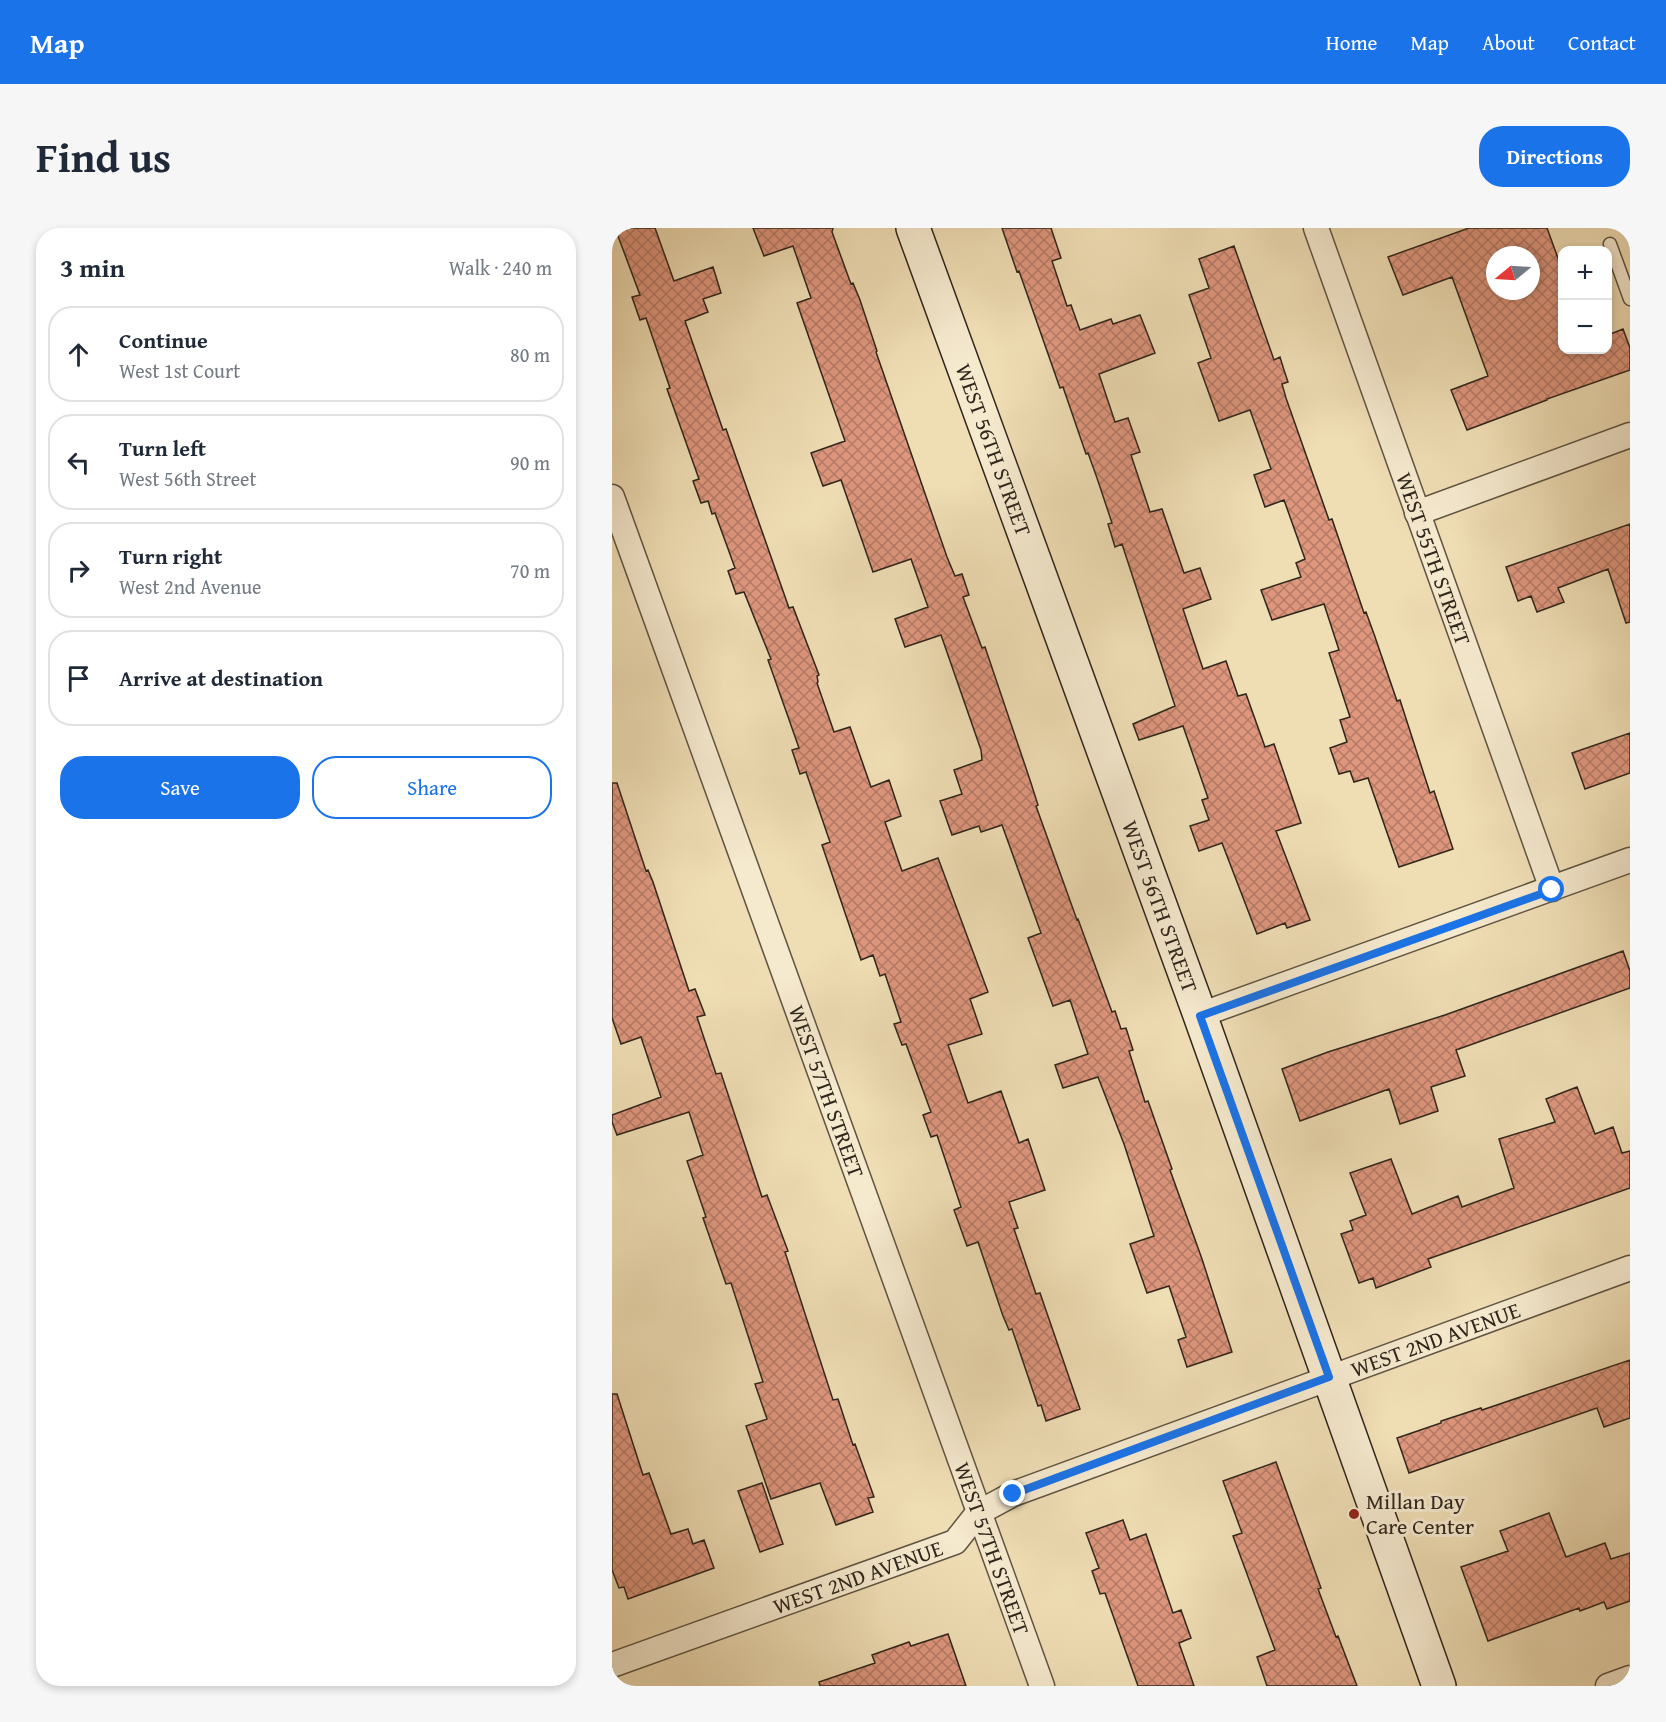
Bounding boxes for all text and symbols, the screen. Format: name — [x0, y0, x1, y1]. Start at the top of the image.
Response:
text: Map — [30, 22, 84, 63]
text: Home — [1326, 27, 1377, 58]
text: Map — [1410, 27, 1449, 58]
text: About — [1482, 27, 1535, 58]
text: Contact — [1568, 27, 1636, 58]
text: Find us — [36, 126, 171, 187]
button: Directions — [1479, 126, 1630, 187]
north arrow — [1486, 246, 1540, 300]
map controls — [1558, 246, 1612, 354]
button: + — [1558, 246, 1612, 300]
text: 3 min — [60, 248, 125, 287]
text: Walk · 240 m — [449, 253, 552, 282]
button: − — [1558, 300, 1612, 354]
text: Continue — [119, 324, 208, 356]
icon: ahead — [62, 338, 95, 371]
text: 80 m — [510, 340, 550, 369]
text: West 1st Court — [119, 356, 240, 385]
street label: WEST 56TH STREET — [948, 359, 1040, 540]
text: Turn left — [119, 432, 206, 464]
icon: left — [62, 446, 95, 479]
text: 90 m — [510, 448, 550, 477]
text: West 56th Street — [119, 464, 257, 493]
street label: WEST 55TH STREET — [1388, 468, 1480, 649]
text: Turn right — [119, 540, 222, 572]
icon: right — [62, 554, 95, 587]
text: 70 m — [510, 556, 550, 585]
text: West 2nd Avenue — [119, 572, 261, 601]
icon: arrive — [62, 662, 95, 695]
text: Arrive at destination — [119, 662, 323, 694]
button: Save — [60, 756, 300, 819]
button: Share — [312, 756, 552, 819]
street label: WEST 56TH STREET — [1114, 816, 1206, 997]
route start — [1538, 876, 1564, 902]
street label: WEST 57TH STREET — [781, 1001, 873, 1182]
street label: WEST 2ND AVENUE — [1346, 1294, 1525, 1385]
street label: WEST 57TH STREET — [946, 1458, 1038, 1639]
route end — [999, 1480, 1025, 1506]
place label: Millan Day Care Center — [1366, 1485, 1474, 1542]
marker: Millan Day Care Center — [1347, 1507, 1361, 1521]
street label: WEST 2ND AVENUE — [768, 1532, 947, 1622]

